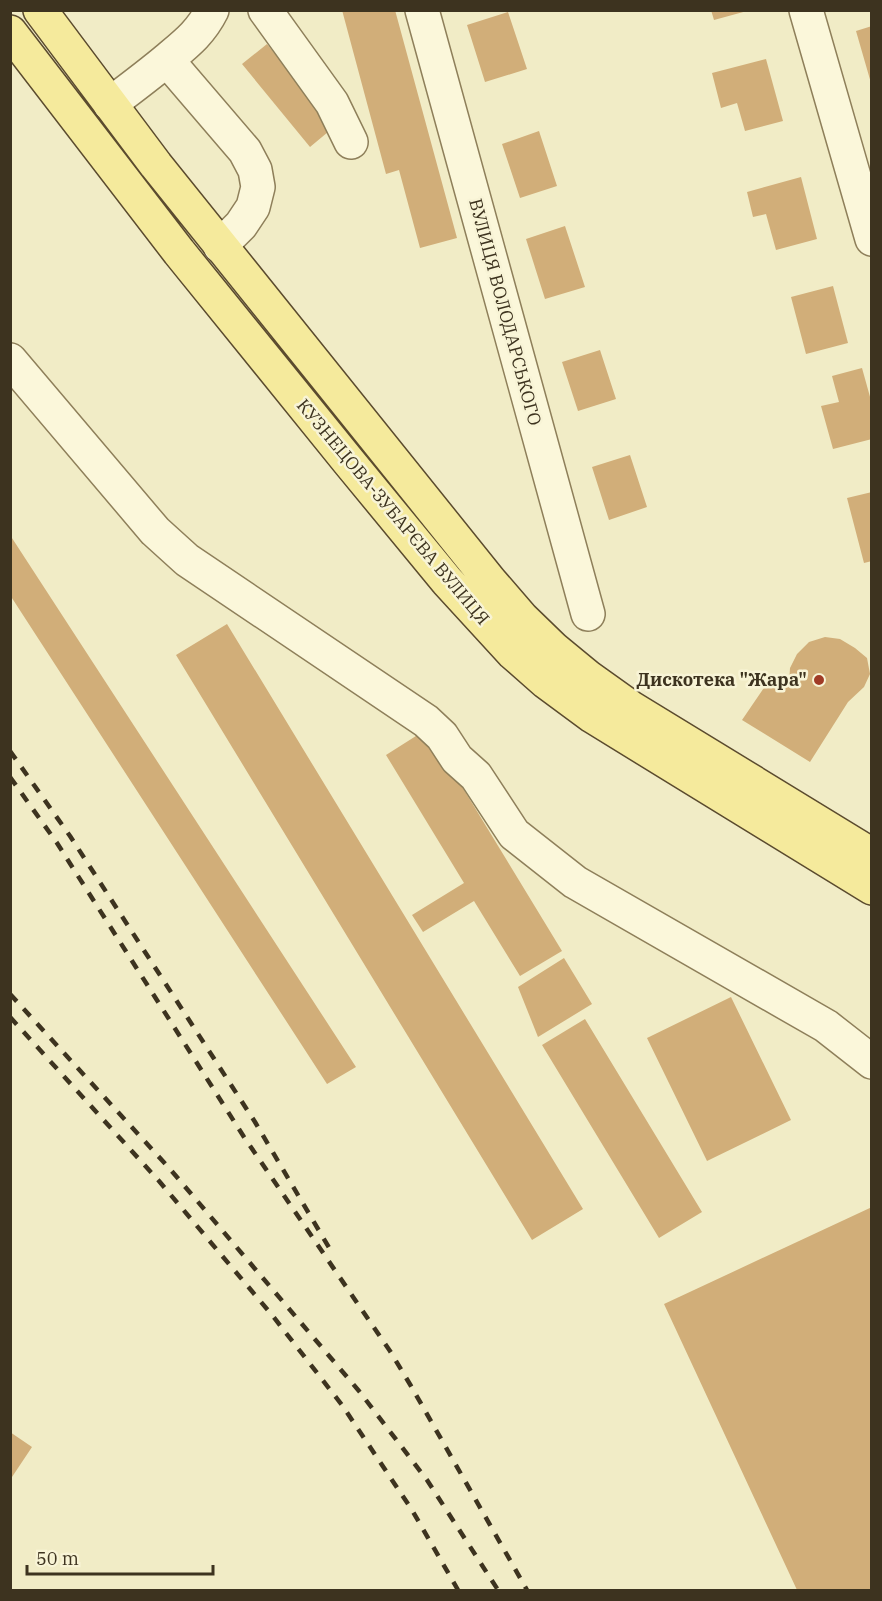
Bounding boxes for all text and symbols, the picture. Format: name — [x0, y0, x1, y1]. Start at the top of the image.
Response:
street label: ВУЛИЦЯ ВОЛОДАРСЬКОГО — [464, 196, 547, 428]
street label: КУЗНЕЦОВА-ЗУБАРЄВА ВУЛИЦЯ — [292, 394, 495, 629]
place label: Дискотека "Жара" — [636, 668, 807, 691]
marker: Дискотека "Жара" — [812, 673, 826, 687]
scale bar — [27, 1538, 213, 1576]
text: 50 m — [36, 1547, 79, 1570]

